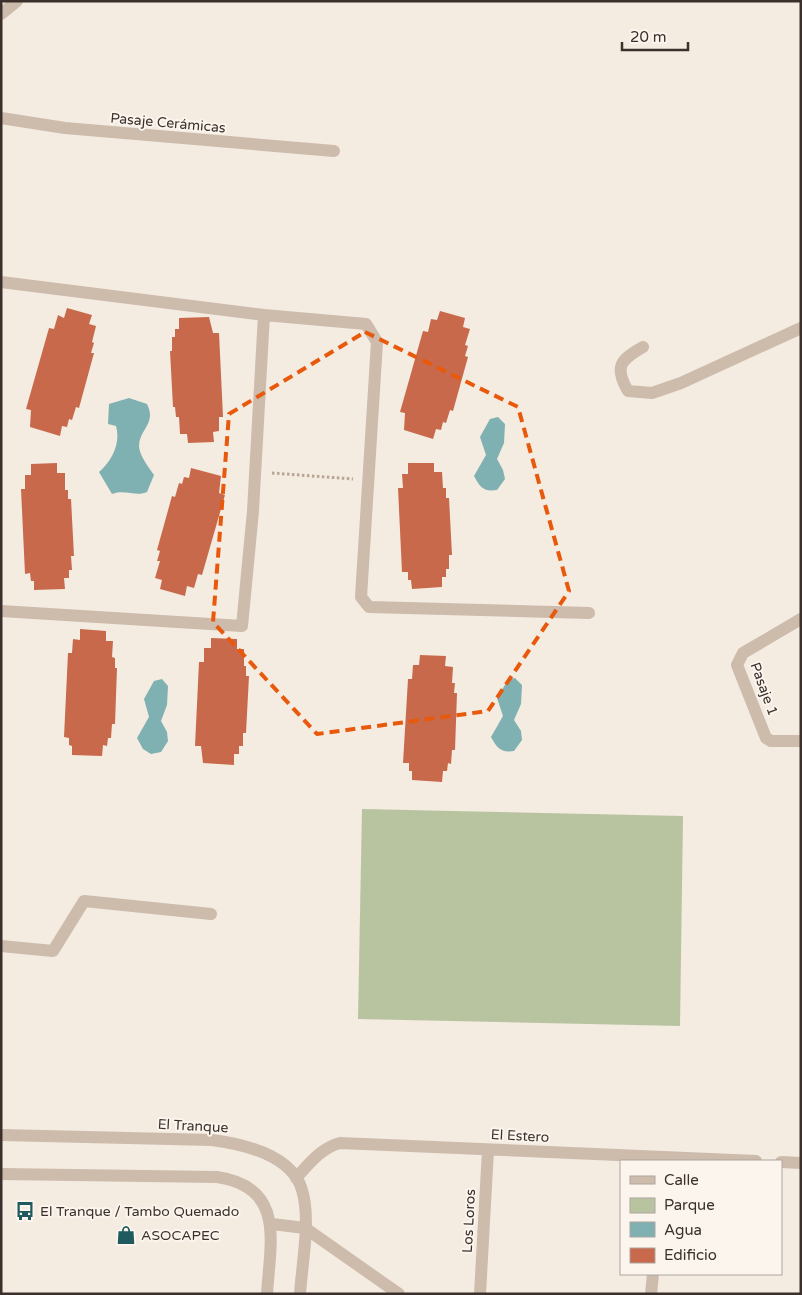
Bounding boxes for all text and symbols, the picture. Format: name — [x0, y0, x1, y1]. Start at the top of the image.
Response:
scale bar — [622, 20, 688, 52]
text: 20 m — [630, 28, 667, 46]
street label: Pasaje Cerámicas — [110, 109, 227, 137]
street label: Pasaje 1 — [747, 660, 781, 718]
street label: El Tranque — [157, 1116, 229, 1136]
street label: El Estero — [490, 1126, 550, 1146]
legend — [620, 1160, 782, 1275]
text: Calle — [664, 1171, 699, 1189]
street label: Los Loros — [459, 1188, 479, 1253]
text: Parque — [664, 1196, 715, 1214]
bus stop icon: El Tranque / Tambo Quemado — [14, 1200, 36, 1222]
place label: El Tranque / Tambo Quemado — [40, 1203, 239, 1220]
text: Agua — [664, 1221, 702, 1239]
shop icon: ASOCAPEC — [115, 1224, 137, 1246]
place label: ASOCAPEC — [141, 1227, 220, 1244]
text: Edificio — [664, 1246, 717, 1264]

